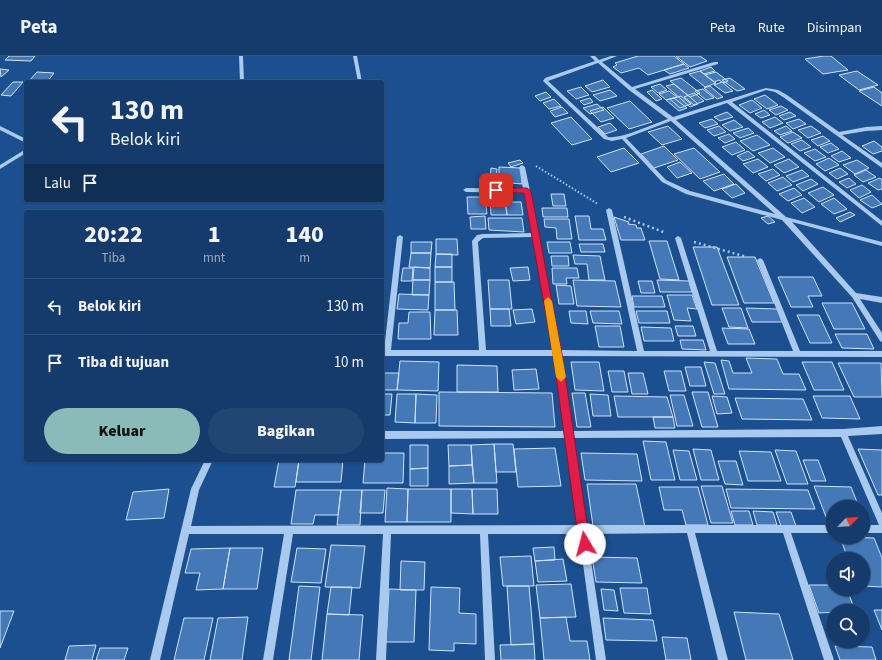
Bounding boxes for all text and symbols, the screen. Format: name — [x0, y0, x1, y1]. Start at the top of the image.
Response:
text: Peta — [20, 14, 57, 41]
text: Peta — [710, 18, 736, 38]
text: Rute — [758, 18, 785, 38]
text: Disimpan — [807, 18, 862, 38]
text: 130 m — [110, 90, 184, 130]
icon: left — [44, 96, 96, 148]
text: Belok kiri — [110, 127, 180, 152]
icon: arrive — [79, 172, 101, 194]
text: Lalu — [44, 173, 71, 194]
pin — [479, 173, 513, 207]
icon: arrive — [485, 179, 507, 201]
text: 20:22 — [84, 217, 143, 252]
text: 1 — [208, 217, 221, 252]
text: 140 — [285, 217, 324, 252]
text: Tiba — [102, 249, 125, 267]
text: mnt — [203, 249, 225, 267]
text: m — [299, 249, 310, 267]
icon: left — [44, 296, 66, 318]
text: Belok kiri — [78, 296, 141, 317]
text: 130 m — [326, 296, 364, 317]
icon: arrive — [44, 352, 66, 374]
text: Tiba di tujuan — [78, 352, 169, 373]
text: 10 m — [334, 352, 364, 373]
button: Keluar — [44, 408, 200, 454]
button: Bagikan — [208, 408, 364, 454]
north arrow — [826, 500, 870, 544]
map controls — [826, 500, 870, 648]
position arrow — [564, 523, 606, 565]
button: sound — [826, 552, 870, 596]
button: search — [826, 604, 870, 648]

